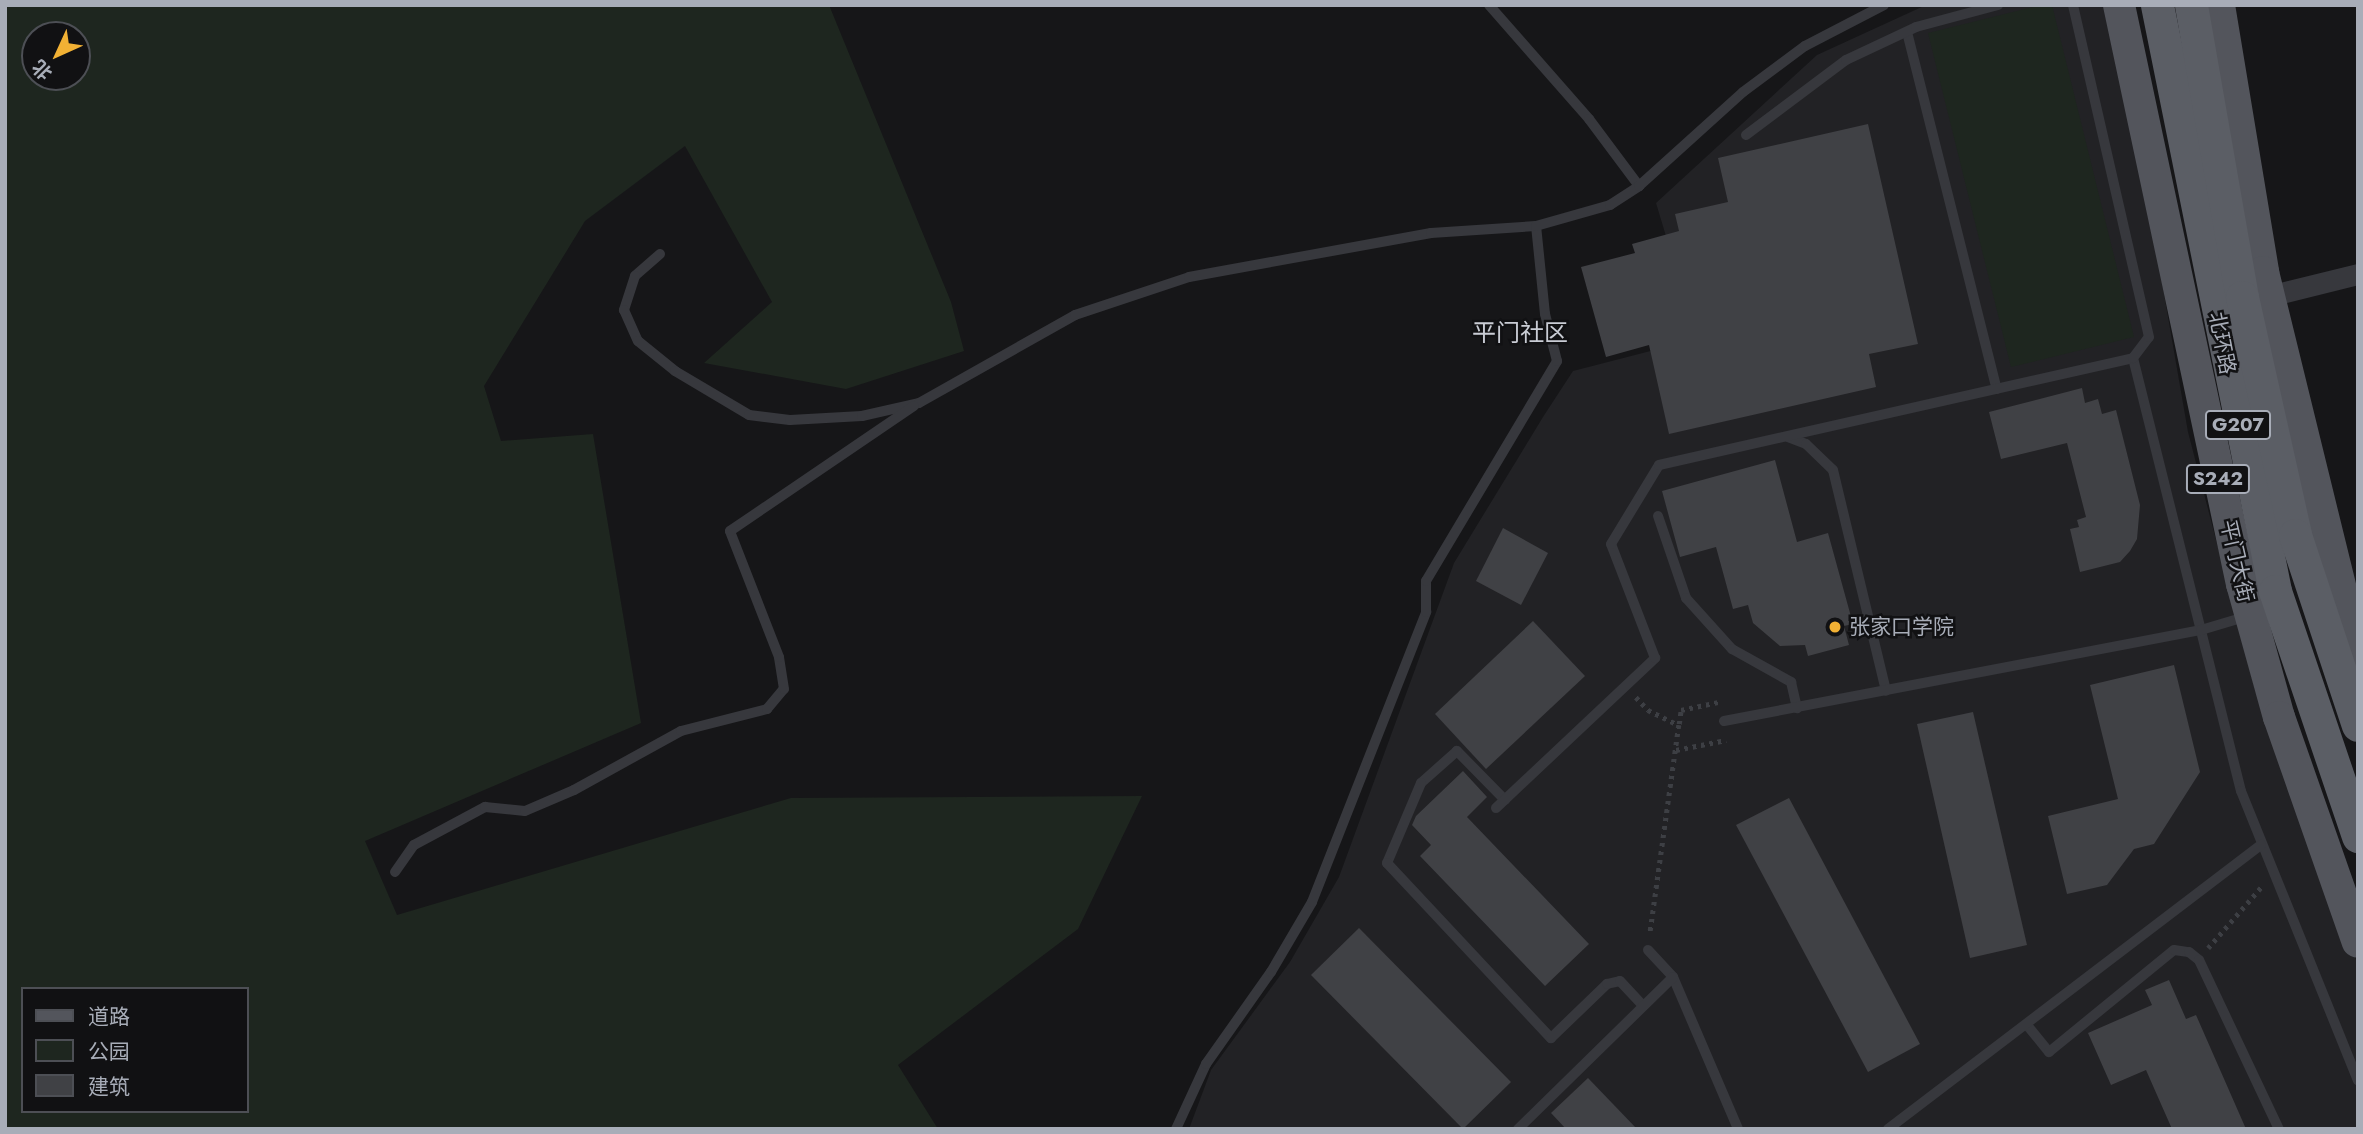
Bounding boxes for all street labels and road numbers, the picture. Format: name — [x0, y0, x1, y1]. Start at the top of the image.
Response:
street label: 北环路 — [2204, 310, 2240, 376]
road number: G207 — [2205, 410, 2271, 440]
road number: S242 — [2185, 464, 2251, 494]
street label: 平门大街 — [2215, 517, 2259, 605]

